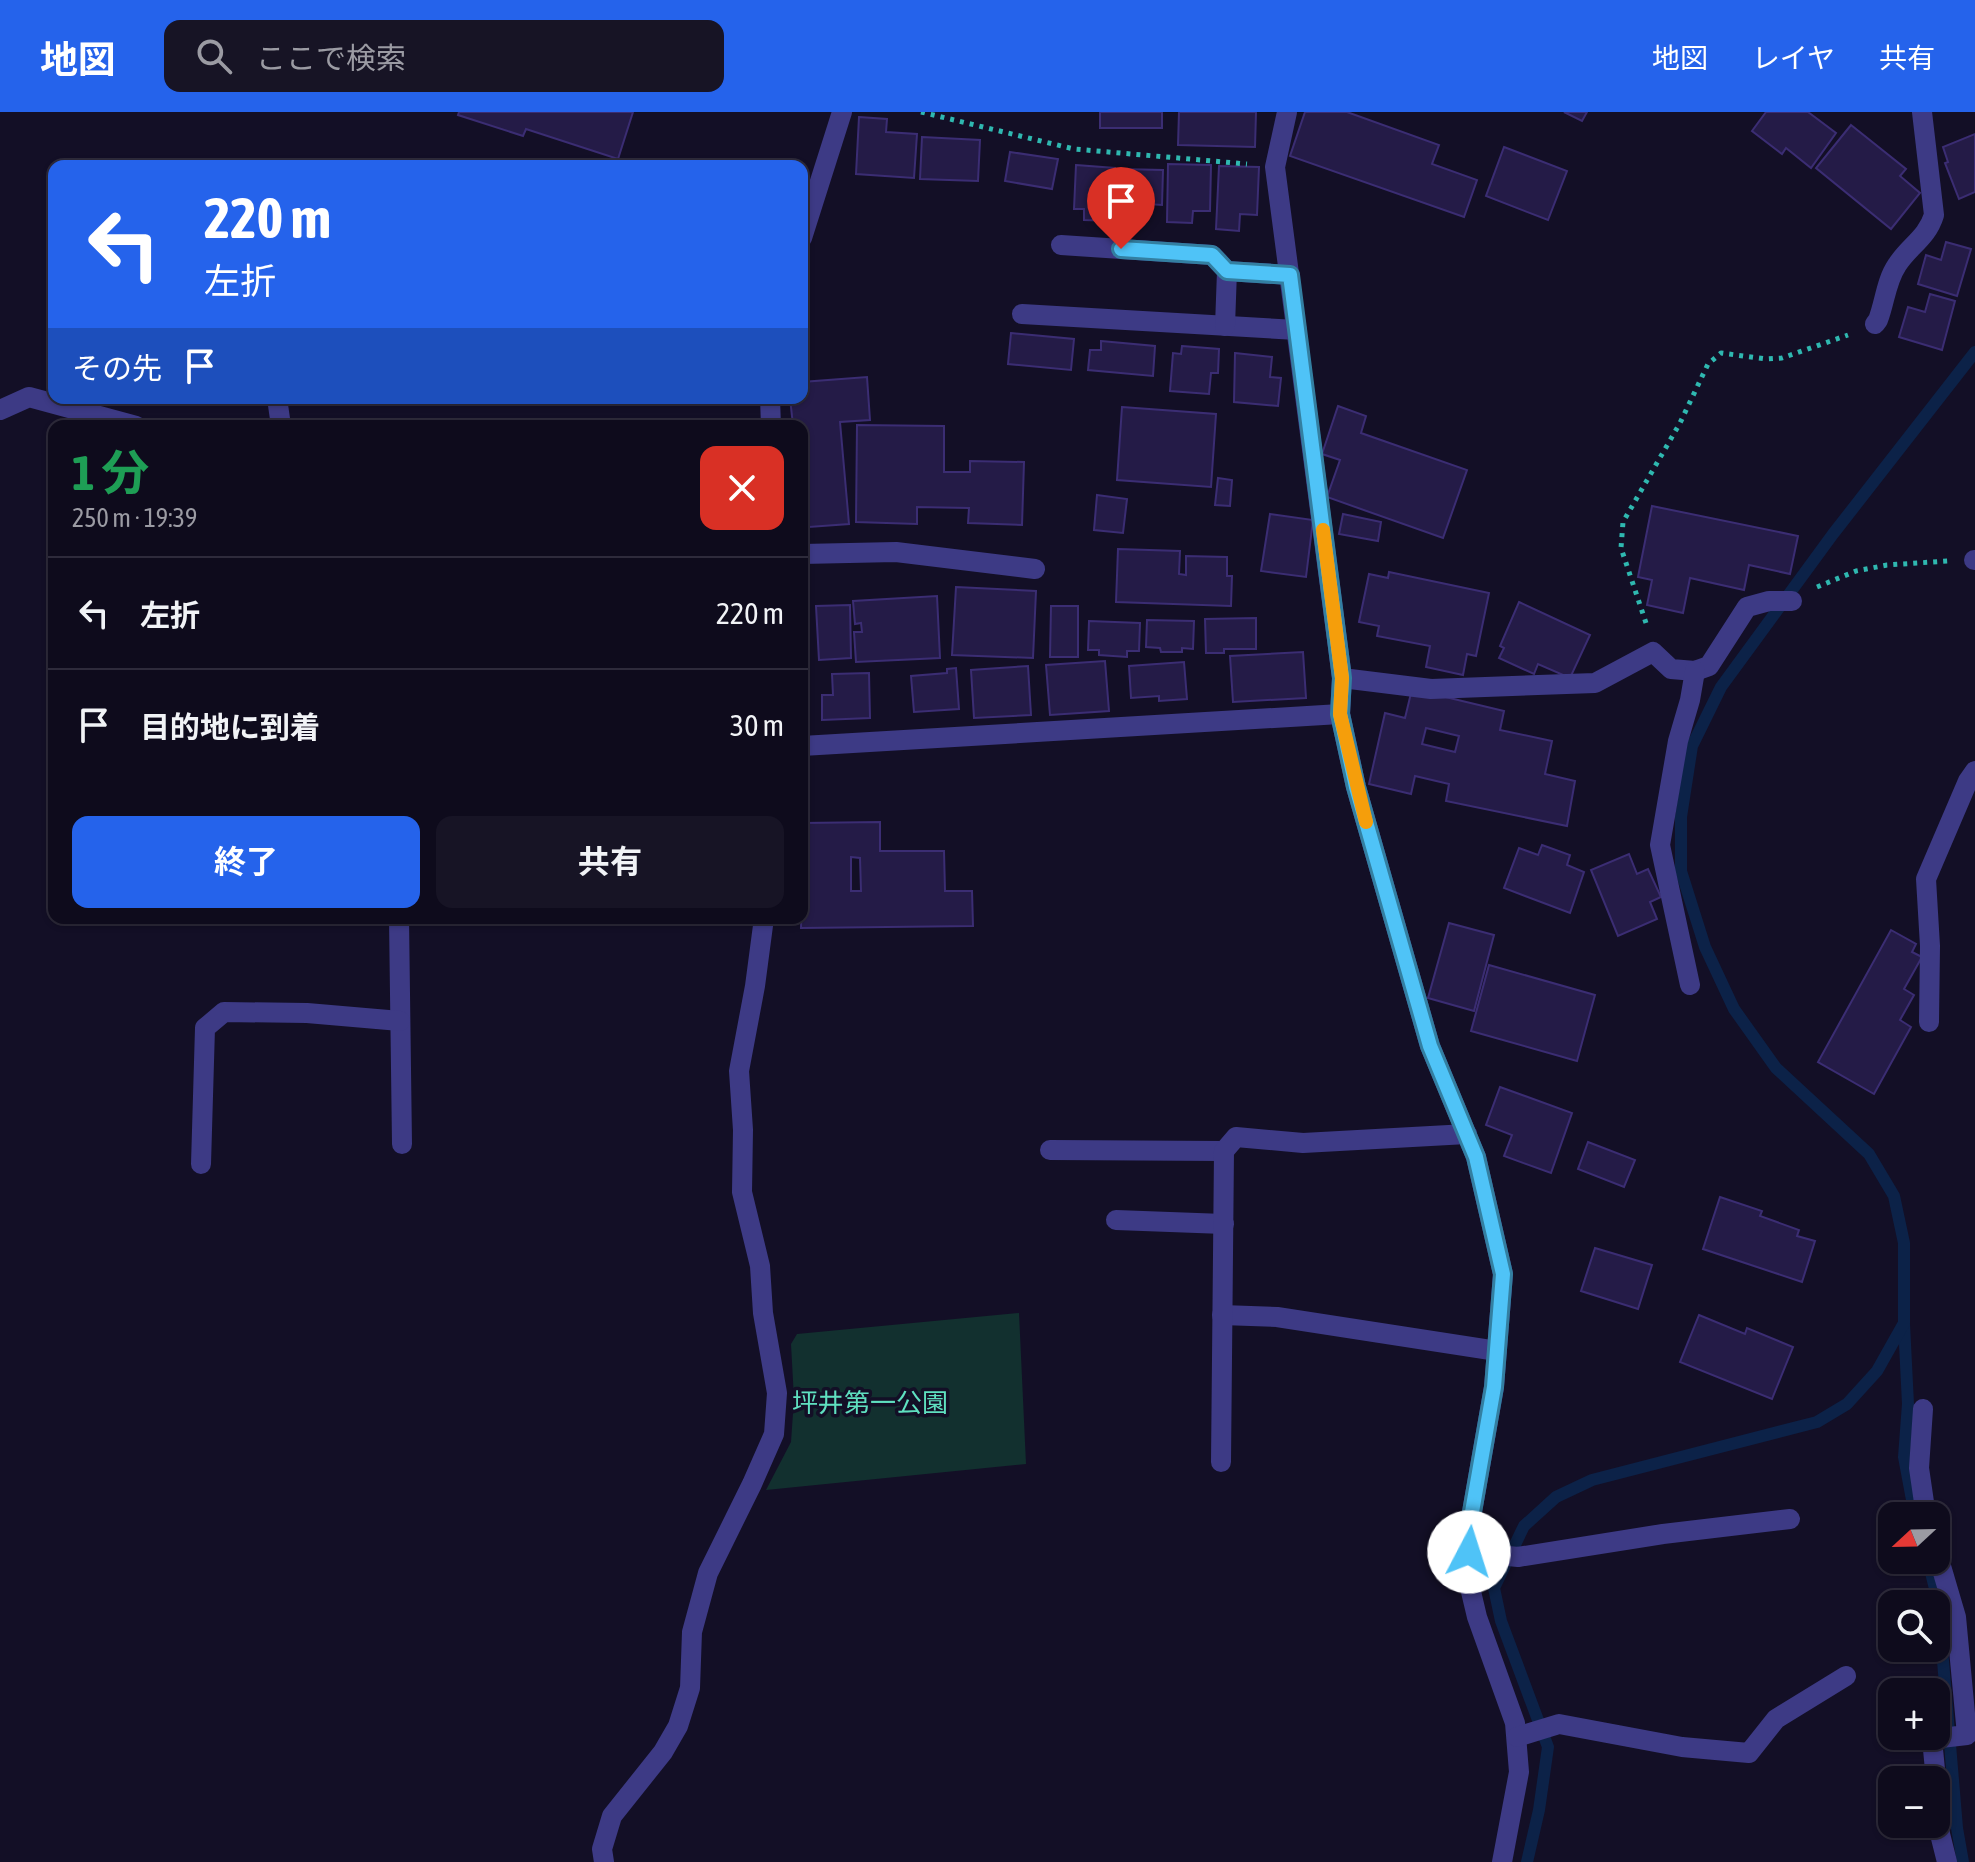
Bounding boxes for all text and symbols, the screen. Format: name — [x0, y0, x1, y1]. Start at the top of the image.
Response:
search box — [164, 20, 724, 92]
icon: search — [192, 34, 236, 78]
text: 地図 — [40, 38, 116, 81]
text: ここで検索 — [256, 41, 406, 75]
text: 地図 — [1652, 42, 1708, 74]
text: レイヤ — [1752, 42, 1835, 74]
text: 共有 — [1879, 42, 1935, 74]
pin — [1087, 167, 1155, 249]
icon: arrive — [1099, 179, 1143, 223]
text: 220 m — [204, 186, 331, 250]
icon: left — [72, 192, 176, 296]
text: 左折 — [204, 260, 276, 302]
icon: arrive — [178, 344, 222, 388]
text: その先 — [72, 351, 162, 385]
text: 1 分 — [72, 445, 149, 500]
button: close — [700, 446, 784, 530]
text: 250 m · 19:39 — [72, 503, 197, 533]
icon: left — [72, 591, 116, 635]
text: 220 m — [716, 596, 784, 630]
text: 左折 — [140, 598, 200, 632]
icon: arrive — [72, 703, 116, 747]
text: 30 m — [730, 708, 784, 742]
text: 目的地に到着 — [140, 710, 320, 744]
button: 終了 — [72, 816, 420, 908]
button: 共有 — [436, 816, 784, 908]
park label: 坪井第一公園 — [792, 1388, 948, 1418]
north arrow — [1878, 1502, 1950, 1574]
map controls — [1878, 1502, 1950, 1838]
position arrow — [1427, 1510, 1511, 1594]
button: search — [1878, 1590, 1950, 1662]
button: + — [1878, 1678, 1950, 1750]
button: − — [1878, 1766, 1950, 1838]

